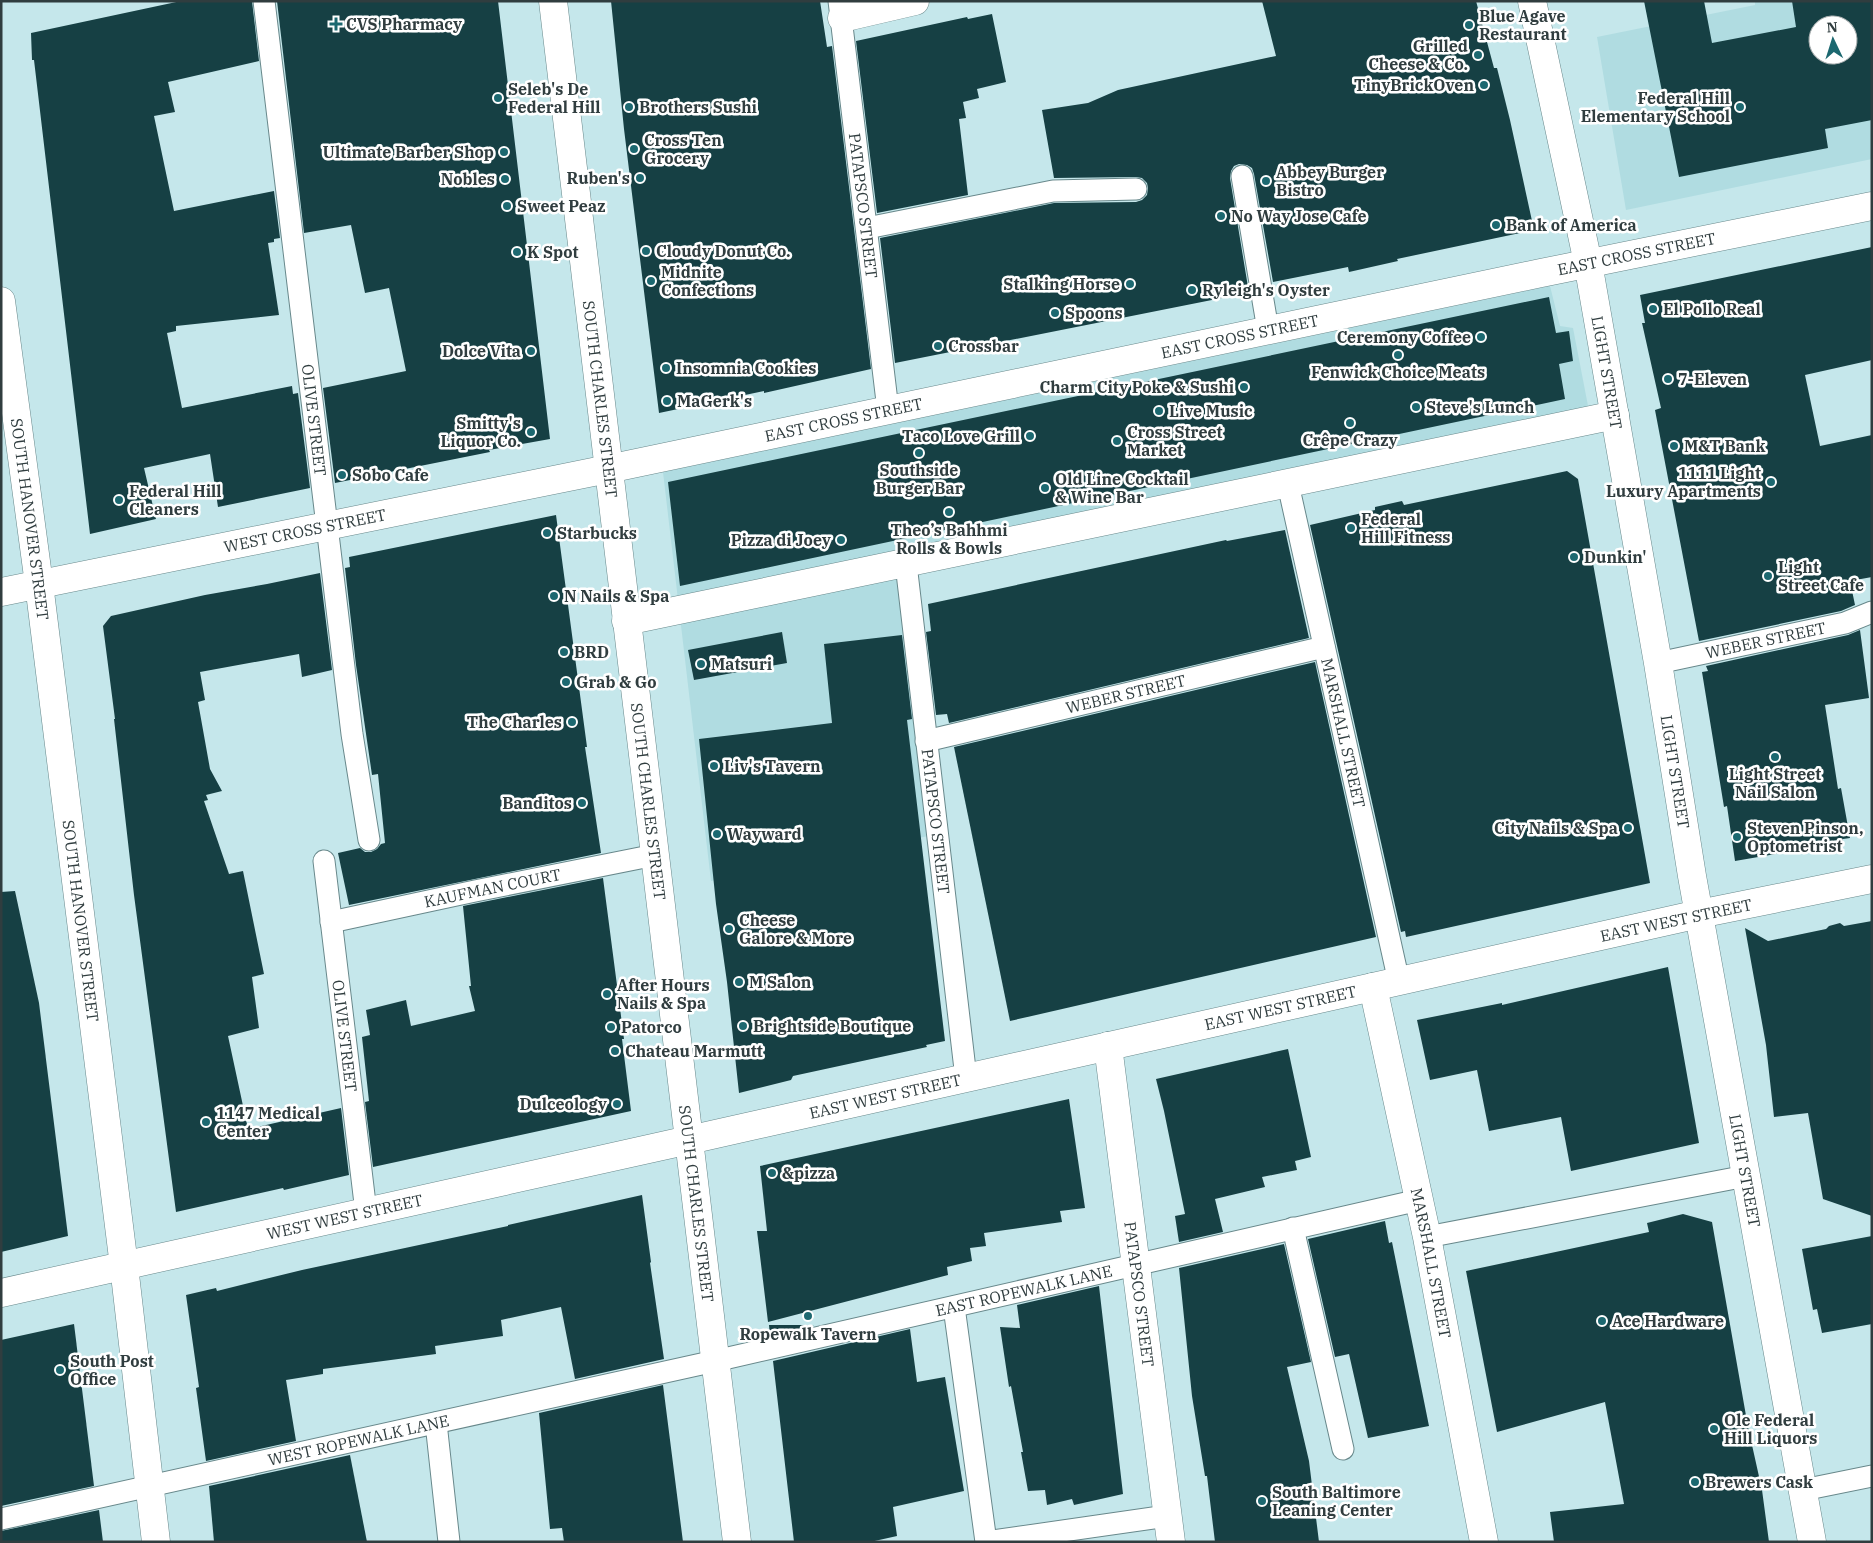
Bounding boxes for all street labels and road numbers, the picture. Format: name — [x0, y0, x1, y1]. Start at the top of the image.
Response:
street label: PATAPSCO STREET — [845, 132, 882, 279]
street label: EAST CROSS STREET — [1556, 228, 1717, 279]
street label: SOUTH CHARLES STREET — [579, 299, 622, 499]
street label: EAST CROSS STREET — [1159, 310, 1321, 363]
street label: LIGHT STREET — [1587, 314, 1627, 431]
street label: OLIVE STREET — [298, 363, 331, 477]
street label: EAST CROSS STREET — [763, 393, 924, 446]
street label: SOUTH HANOVER STREET — [7, 417, 53, 621]
street label: WEST CROSS STREET — [222, 504, 388, 557]
street label: WEBER STREET — [1704, 617, 1828, 663]
street label: MARSHALL STREET — [1317, 656, 1370, 810]
street label: WEBER STREET — [1064, 670, 1187, 718]
street label: SOUTH CHARLES STREET — [627, 702, 670, 901]
street label: LIGHT STREET — [1656, 713, 1694, 830]
street label: PATAPSCO STREET — [918, 748, 954, 895]
street label: SOUTH HANOVER STREET — [58, 819, 103, 1023]
street label: KAUFMAN COURT — [422, 864, 562, 912]
street label: EAST WEST STREET — [1598, 894, 1754, 946]
street label: OLIVE STREET — [328, 979, 362, 1093]
street label: EAST WEST STREET — [1203, 981, 1358, 1034]
street label: EAST WEST STREET — [807, 1069, 963, 1123]
street label: SOUTH CHARLES STREET — [675, 1104, 718, 1303]
street label: LIGHT STREET — [1725, 1112, 1765, 1229]
street label: MARSHALL STREET — [1407, 1186, 1456, 1340]
street label: WEST WEST STREET — [265, 1190, 425, 1244]
street label: PATAPSCO STREET — [1120, 1220, 1159, 1368]
street label: EAST ROPEWALK LANE — [933, 1260, 1114, 1320]
street label: WEST ROPEWALK LANE — [266, 1410, 451, 1470]

